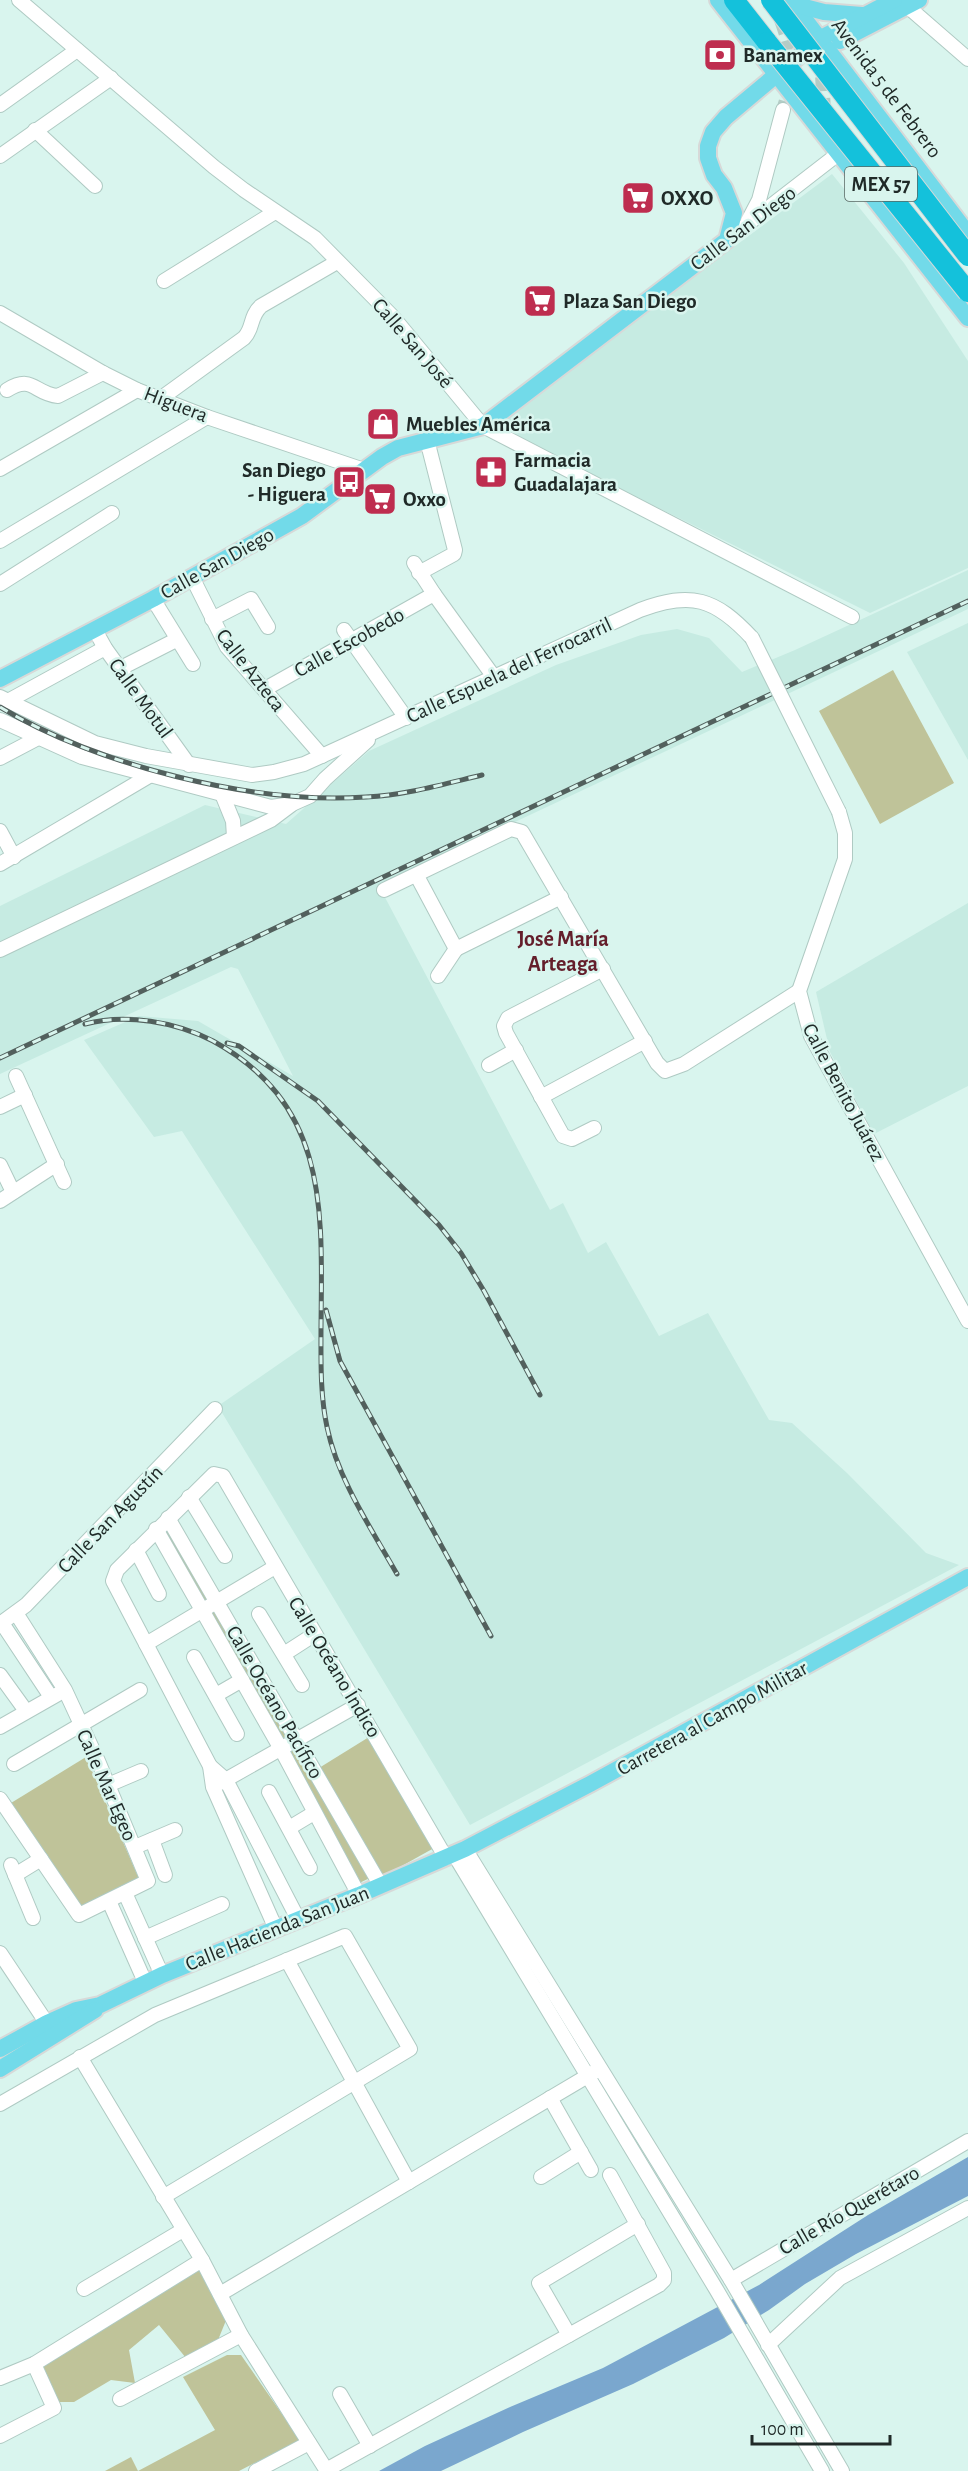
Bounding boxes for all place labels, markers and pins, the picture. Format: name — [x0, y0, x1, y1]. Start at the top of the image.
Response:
bank icon: Banamex — [702, 37, 738, 73]
place label: Banamex — [743, 45, 823, 66]
supermarket icon: OXXO — [620, 180, 656, 216]
place label: OXXO — [661, 188, 713, 209]
supermarket icon: Plaza San Diego — [522, 283, 558, 319]
place label: Plaza San Diego — [563, 291, 697, 312]
shop icon: Muebles América — [365, 406, 401, 442]
place label: Muebles América — [406, 414, 551, 435]
place label: Farmacia Guadalajara — [514, 450, 617, 495]
pharmacy icon: Farmacia Guadalajara — [473, 454, 509, 490]
place label: San Diego - Higuera — [242, 460, 326, 505]
bus stop icon: San Diego - Higuera — [331, 464, 367, 500]
supermarket icon: Oxxo — [362, 481, 398, 517]
place label: Oxxo — [403, 489, 446, 510]

